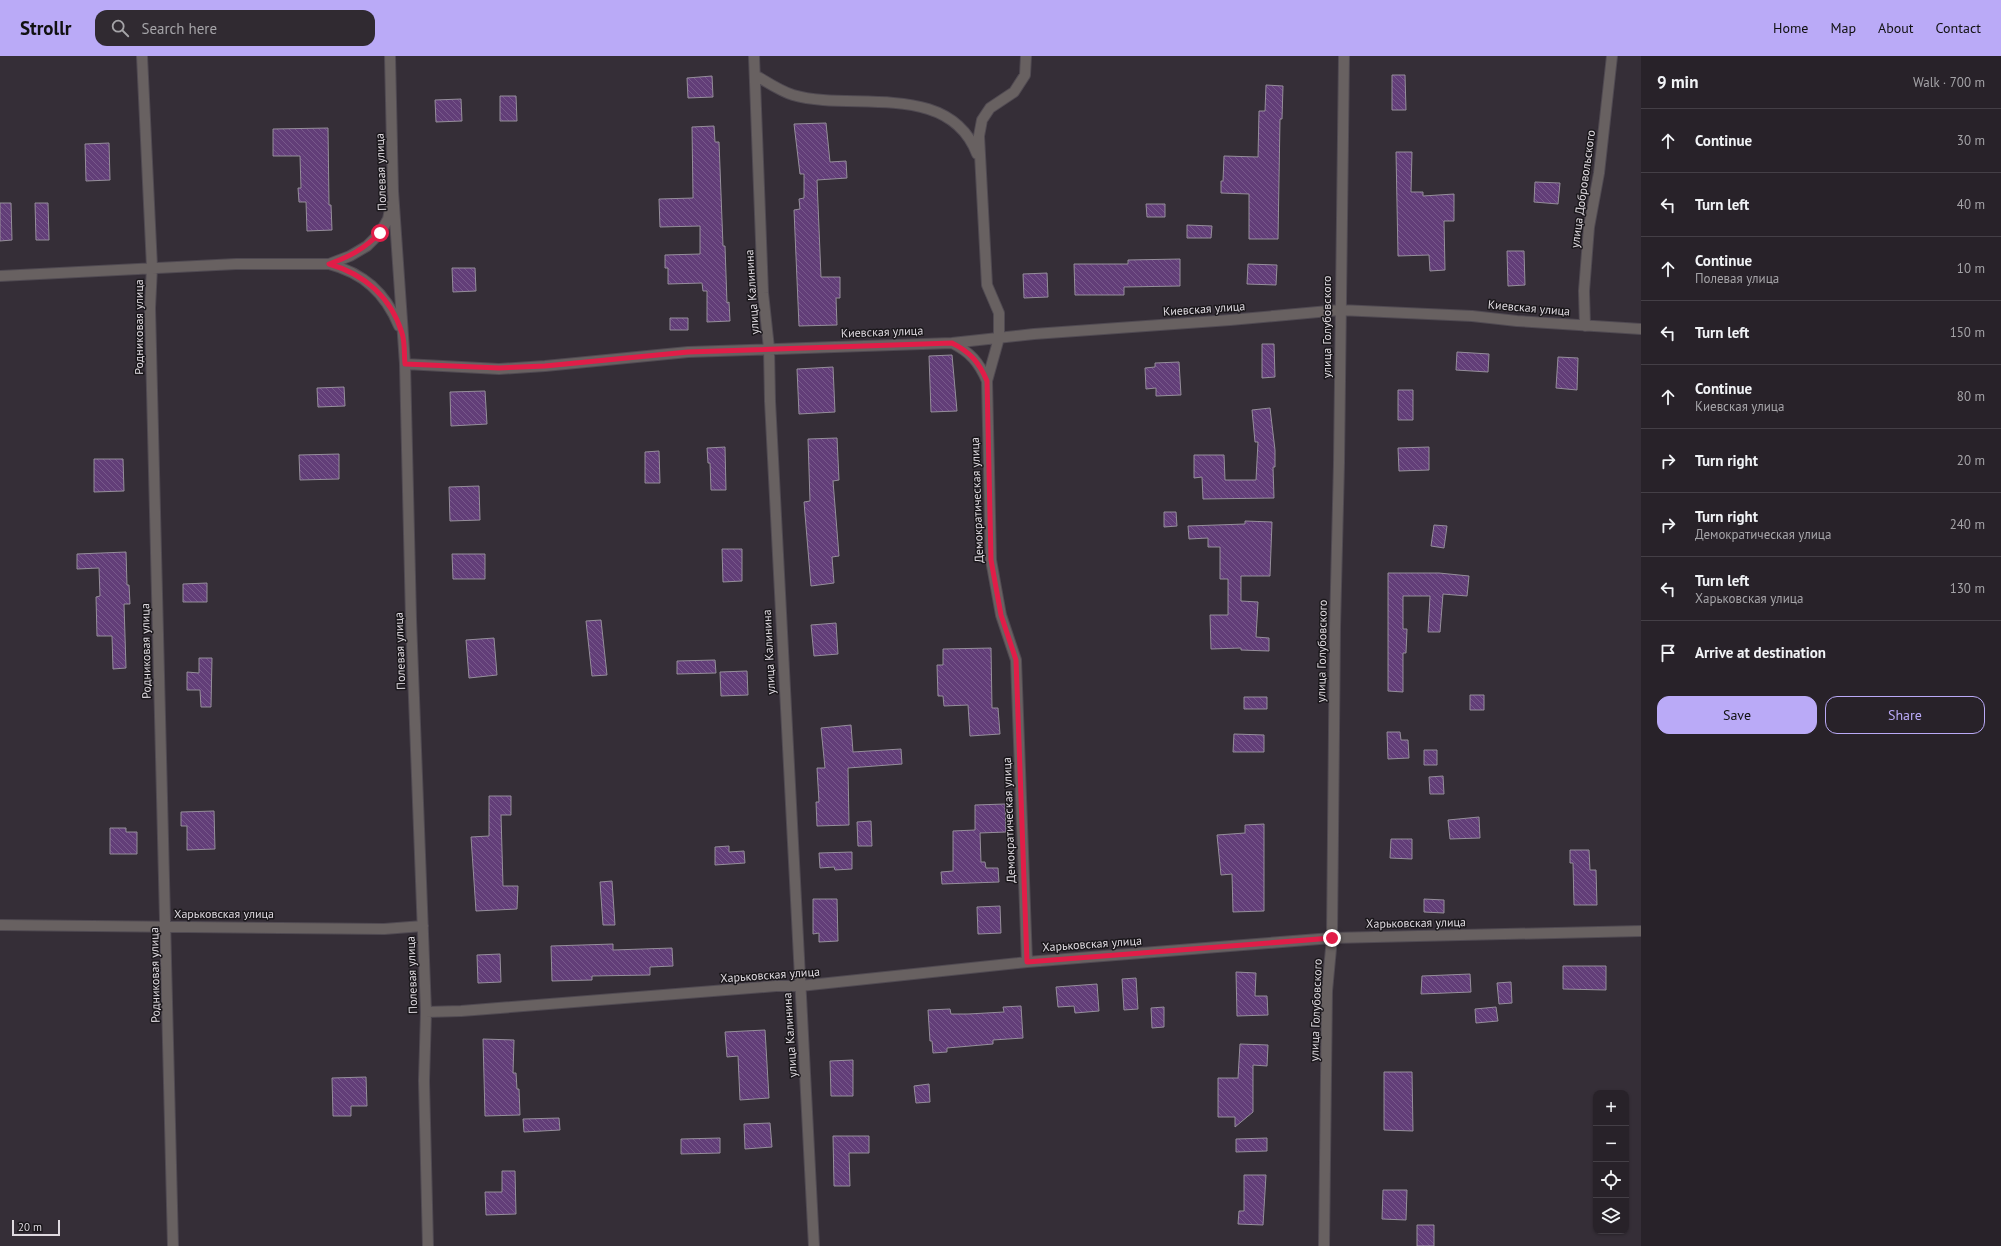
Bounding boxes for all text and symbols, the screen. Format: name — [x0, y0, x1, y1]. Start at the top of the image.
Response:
search box — [95, 10, 375, 46]
text: Strollr — [20, 16, 71, 40]
icon: search — [109, 17, 131, 39]
text: Search here — [141, 19, 217, 38]
text: Home — [1773, 19, 1808, 37]
text: Map — [1830, 19, 1856, 37]
text: About — [1878, 19, 1914, 37]
text: Contact — [1936, 19, 1981, 37]
text: 9 min — [1657, 71, 1698, 93]
text: Walk · 700 m — [1913, 74, 1985, 91]
street label: улица Добровольского — [1567, 129, 1598, 249]
icon: ahead — [1657, 130, 1679, 152]
text: Continue — [1695, 131, 1752, 150]
text: 30 m — [1957, 132, 1985, 149]
street label: Полевая улица — [372, 133, 389, 211]
icon: left — [1657, 194, 1679, 216]
text: Turn left — [1695, 195, 1749, 214]
text: 40 m — [1957, 196, 1985, 213]
route start — [371, 224, 389, 242]
street label: улица Калинина — [741, 249, 762, 335]
text: Continue — [1695, 251, 1752, 270]
icon: ahead — [1657, 258, 1679, 280]
text: 10 m — [1957, 260, 1985, 277]
text: Полевая улица — [1695, 270, 1779, 287]
street label: улица Голубовского — [1319, 276, 1334, 378]
street label: Родниковая улица — [131, 279, 146, 375]
street label: Киевская улица — [1487, 296, 1571, 319]
street label: Киевская улица — [1162, 298, 1246, 319]
icon: left — [1657, 322, 1679, 344]
street label: Киевская улица — [840, 323, 924, 340]
text: Turn left — [1695, 323, 1749, 342]
text: 150 m — [1950, 324, 1985, 341]
text: Continue — [1695, 379, 1752, 398]
icon: ahead — [1657, 386, 1679, 408]
text: 80 m — [1957, 388, 1985, 405]
text: Киевская улица — [1695, 398, 1784, 415]
street label: Демократическая улица — [967, 437, 986, 563]
icon: right — [1657, 450, 1679, 472]
text: Turn right — [1695, 451, 1758, 470]
text: 20 m — [1957, 452, 1985, 469]
text: Turn right — [1695, 507, 1758, 526]
icon: right — [1657, 514, 1679, 536]
text: 240 m — [1950, 516, 1985, 533]
text: Демократическая улица — [1695, 526, 1831, 543]
text: Turn left — [1695, 571, 1749, 590]
icon: left — [1657, 578, 1679, 600]
text: 130 m — [1950, 580, 1985, 597]
text: Харьковская улица — [1695, 590, 1803, 607]
street label: улица Голубовского — [1313, 600, 1330, 702]
street label: Родниковая улица — [137, 603, 154, 699]
street label: улица Калинина — [759, 609, 778, 695]
street label: Полевая улица — [391, 612, 408, 690]
icon: arrive — [1657, 642, 1679, 664]
text: Arrive at destination — [1695, 643, 1826, 662]
button: Save — [1657, 696, 1817, 734]
button: Share — [1825, 696, 1985, 734]
street label: Демократическая улица — [999, 757, 1018, 883]
street label: Харьковская улица — [174, 906, 274, 921]
street label: Харьковская улица — [1366, 914, 1466, 931]
street label: Родниковая улица — [146, 927, 163, 1023]
route end — [1323, 929, 1341, 947]
street label: Харьковская улица — [1042, 933, 1142, 954]
street label: Полевая улица — [403, 936, 420, 1014]
street label: улица Голубовского — [1306, 958, 1325, 1062]
street label: Харьковская улица — [720, 964, 820, 985]
street label: улица Калинина — [779, 992, 800, 1078]
map controls — [1593, 1090, 1629, 1234]
button: + — [1593, 1090, 1629, 1126]
button: − — [1593, 1126, 1629, 1162]
button: locate — [1593, 1162, 1629, 1198]
button: layers — [1593, 1198, 1629, 1234]
scale bar — [12, 1218, 60, 1237]
text: 20 m — [18, 1220, 42, 1234]

